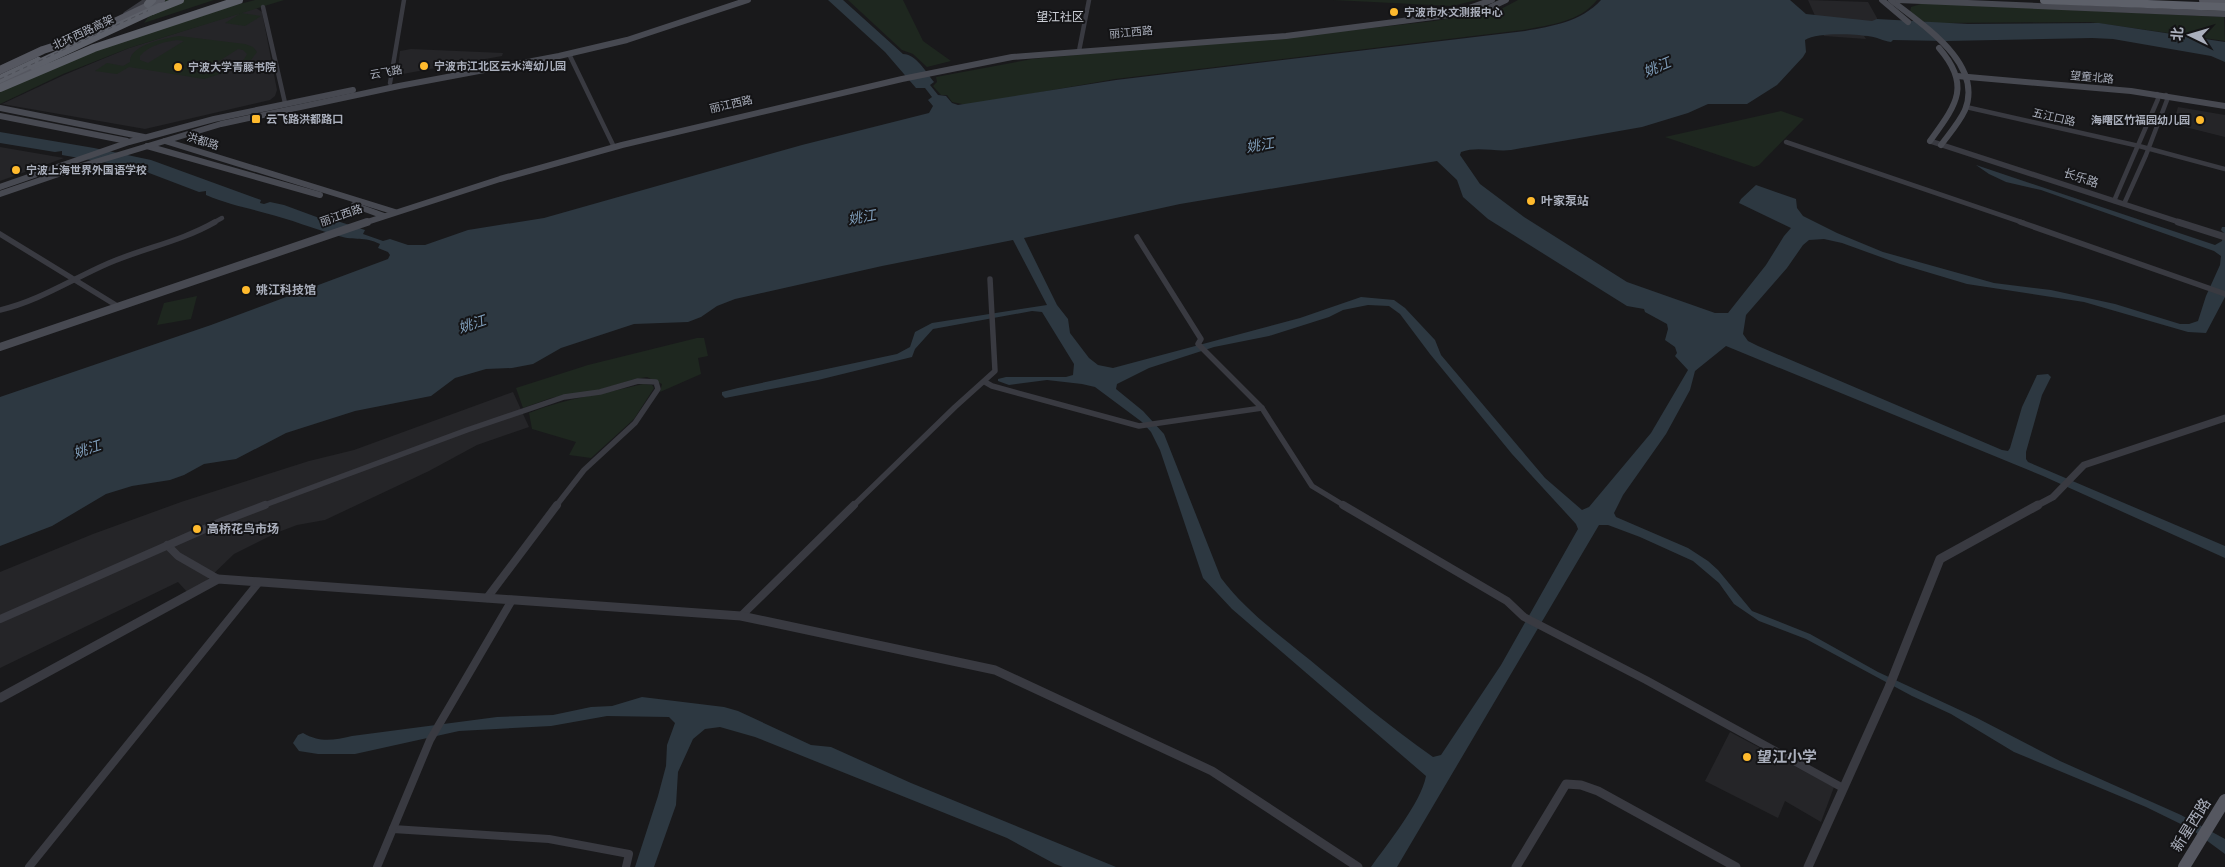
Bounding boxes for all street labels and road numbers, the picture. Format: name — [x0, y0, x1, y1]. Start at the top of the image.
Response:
street label: 北环西路高架 — [50, 12, 115, 51]
street label: 丽江西路 — [1108, 23, 1153, 40]
street label: 云飞路 — [369, 62, 403, 81]
street label: 望童北路 — [2070, 68, 2115, 85]
street label: 丽江西路 — [708, 92, 754, 115]
street label: 五江口路 — [2031, 105, 2077, 128]
street label: 洪都路 — [185, 129, 221, 152]
street label: 长乐路 — [2062, 165, 2101, 190]
street label: 丽江西路 — [318, 201, 364, 228]
street label: 新星西路 — [2167, 794, 2214, 855]

